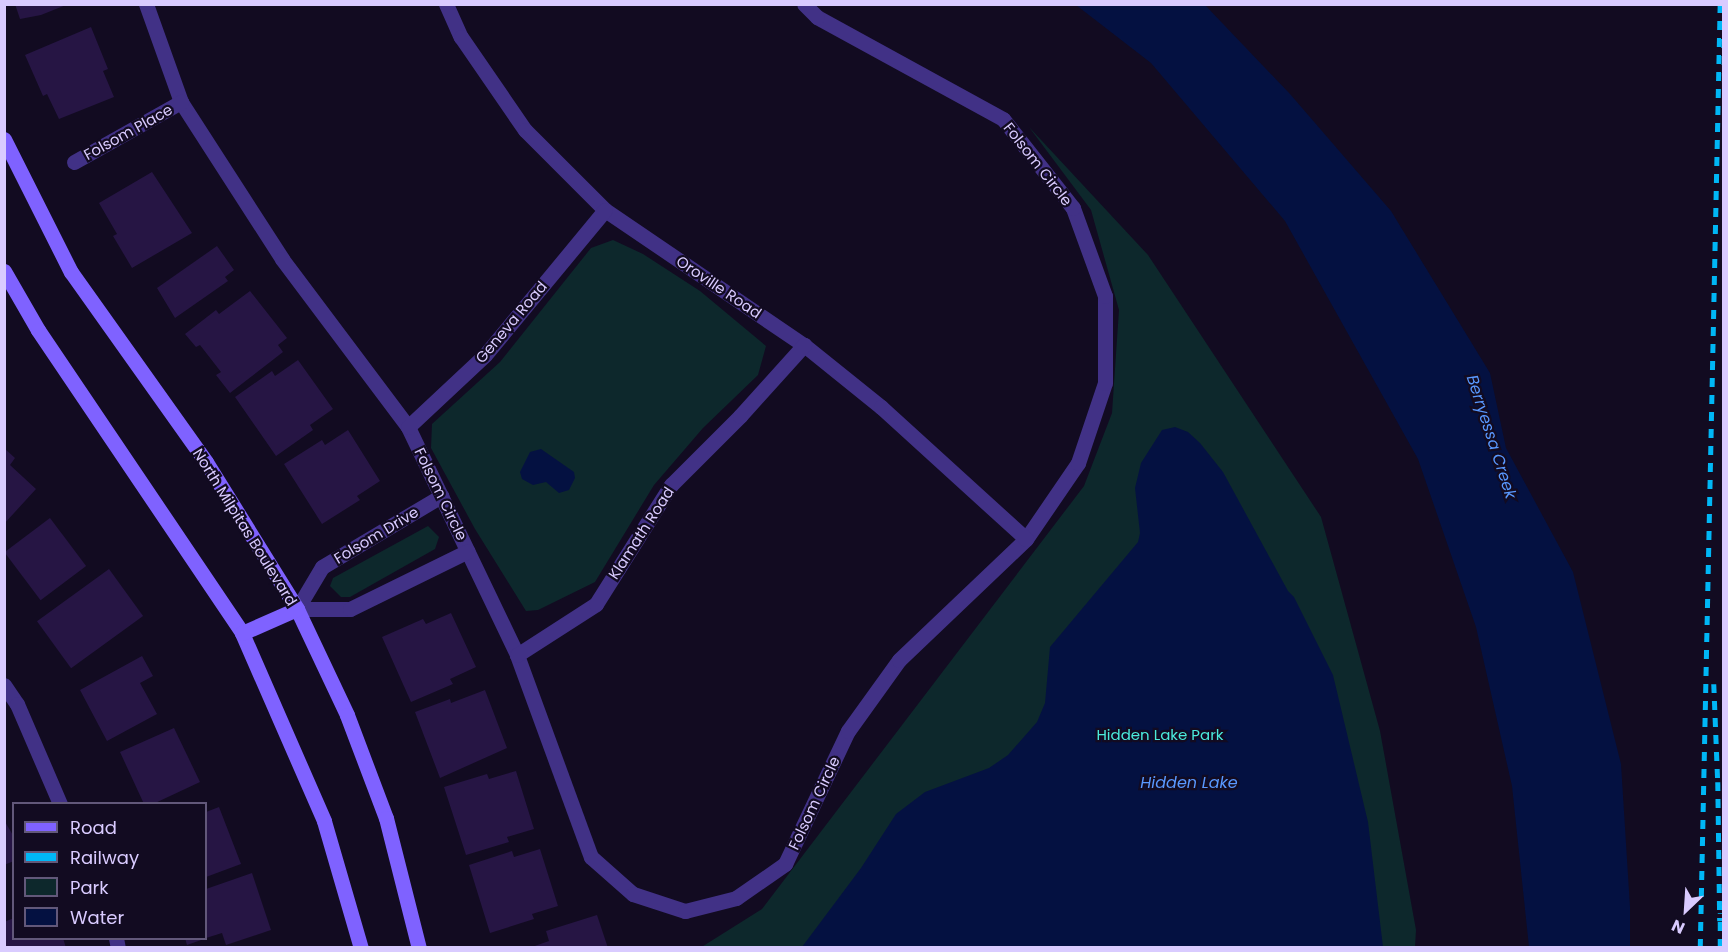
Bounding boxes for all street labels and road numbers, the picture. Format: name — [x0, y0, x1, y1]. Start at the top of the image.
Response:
street label: Folsom Place — [80, 100, 176, 164]
street label: Folsom Circle — [1000, 119, 1076, 209]
street label: Oroville Road — [673, 252, 765, 322]
street label: Geneva Road — [472, 277, 550, 367]
street label: North Milpitas Boulevard — [189, 445, 301, 609]
street label: Folsom Circle — [411, 445, 471, 543]
street label: Klamath Road — [604, 483, 678, 583]
street label: Folsom Drive — [331, 503, 421, 567]
street label: Folsom Circle — [785, 754, 843, 852]

